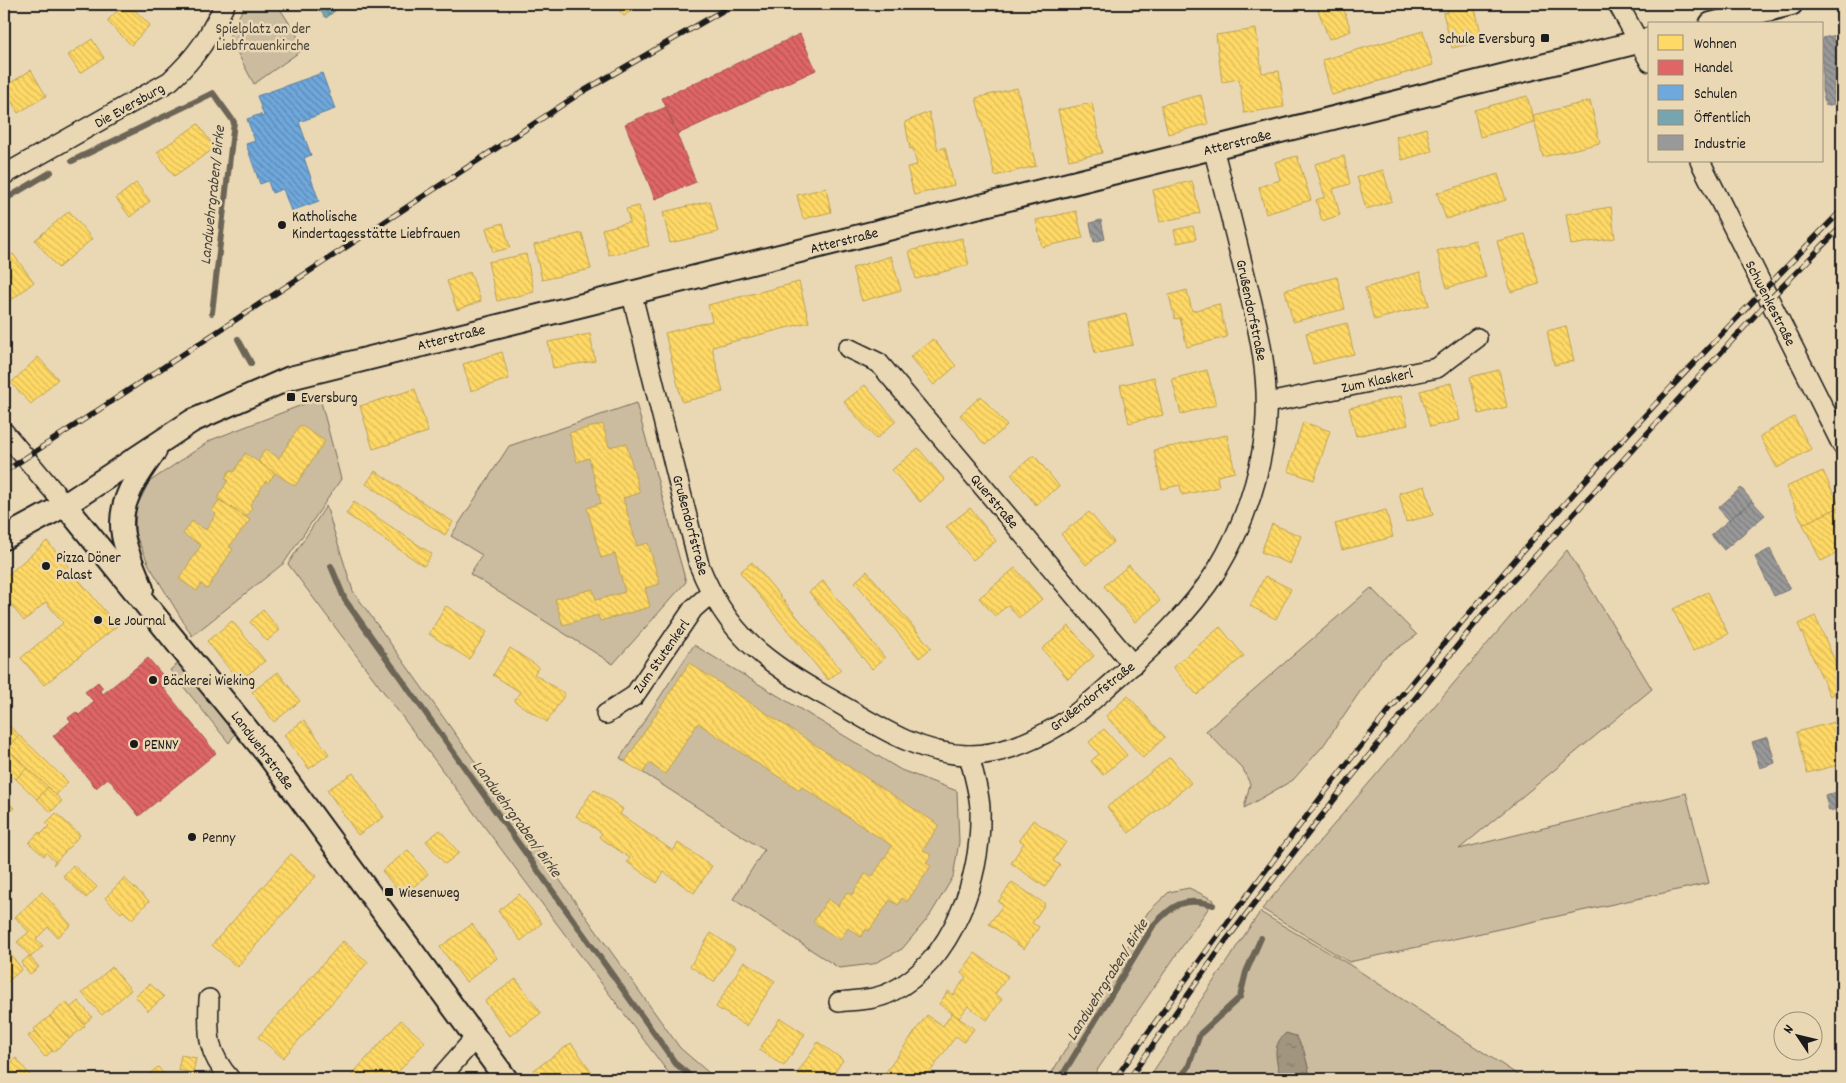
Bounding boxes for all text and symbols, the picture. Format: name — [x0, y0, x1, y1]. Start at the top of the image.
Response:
park label: Spielplatz an der Liebfrauenkirche — [215, 19, 311, 58]
legend — [1648, 22, 1824, 162]
place label: Schule Eversburg — [1439, 29, 1535, 51]
marker: Schule Eversburg — [1539, 32, 1551, 44]
text: Wohnen — [1694, 34, 1737, 56]
text: Handel — [1694, 58, 1733, 80]
street label: Die Eversburg — [91, 78, 169, 135]
text: Schulen — [1694, 84, 1737, 106]
text: Öffentlich — [1694, 108, 1751, 130]
water label: Landwehrgraben/ Birke — [195, 124, 232, 266]
street label: Atterstraße — [1201, 125, 1274, 163]
text: Industrie — [1694, 134, 1746, 156]
place label: Katholische Kindertagesstätte Liebfrauen — [292, 207, 460, 246]
marker: Katholische Kindertagesstätte Liebfrauen — [276, 219, 288, 231]
street label: Atterstraße — [808, 223, 881, 261]
street label: Schwenkestraße — [1738, 257, 1800, 351]
street label: Grußendorfstraße — [1229, 258, 1272, 363]
street label: Atterstraße — [415, 320, 488, 358]
street label: Zum Klaskerl — [1340, 364, 1416, 400]
place label: Eversburg — [301, 388, 358, 410]
marker: Eversburg — [285, 391, 297, 403]
street label: Querstraße — [964, 470, 1023, 535]
street label: Grußendorfstraße — [665, 473, 713, 578]
place label: Pizza Döner Palast — [56, 548, 121, 587]
marker: Pizza Döner Palast — [40, 560, 52, 572]
place label: Le Journal — [108, 611, 166, 633]
marker: Le Journal — [92, 614, 104, 626]
street label: Zum Stutenkerl — [629, 615, 697, 699]
street label: Grußendorfstraße — [1046, 657, 1141, 738]
place label: Bäckerei Wieking — [163, 671, 255, 693]
marker: Bäckerei Wieking — [147, 674, 159, 686]
street label: Landwehrstraße — [224, 707, 299, 796]
place label: PENNY — [144, 735, 178, 757]
marker: PENNY — [128, 738, 140, 750]
water label: Landwehrgraben/ Birke — [466, 756, 567, 883]
place label: Penny — [202, 828, 236, 850]
marker: Penny — [186, 831, 198, 843]
place label: Wiesenweg — [399, 883, 460, 905]
marker: Wiesenweg — [383, 886, 395, 898]
water label: Landwehrgraben/ Birke — [1061, 914, 1155, 1046]
north arrow — [1774, 1010, 1824, 1060]
text: N — [1779, 1021, 1799, 1038]

